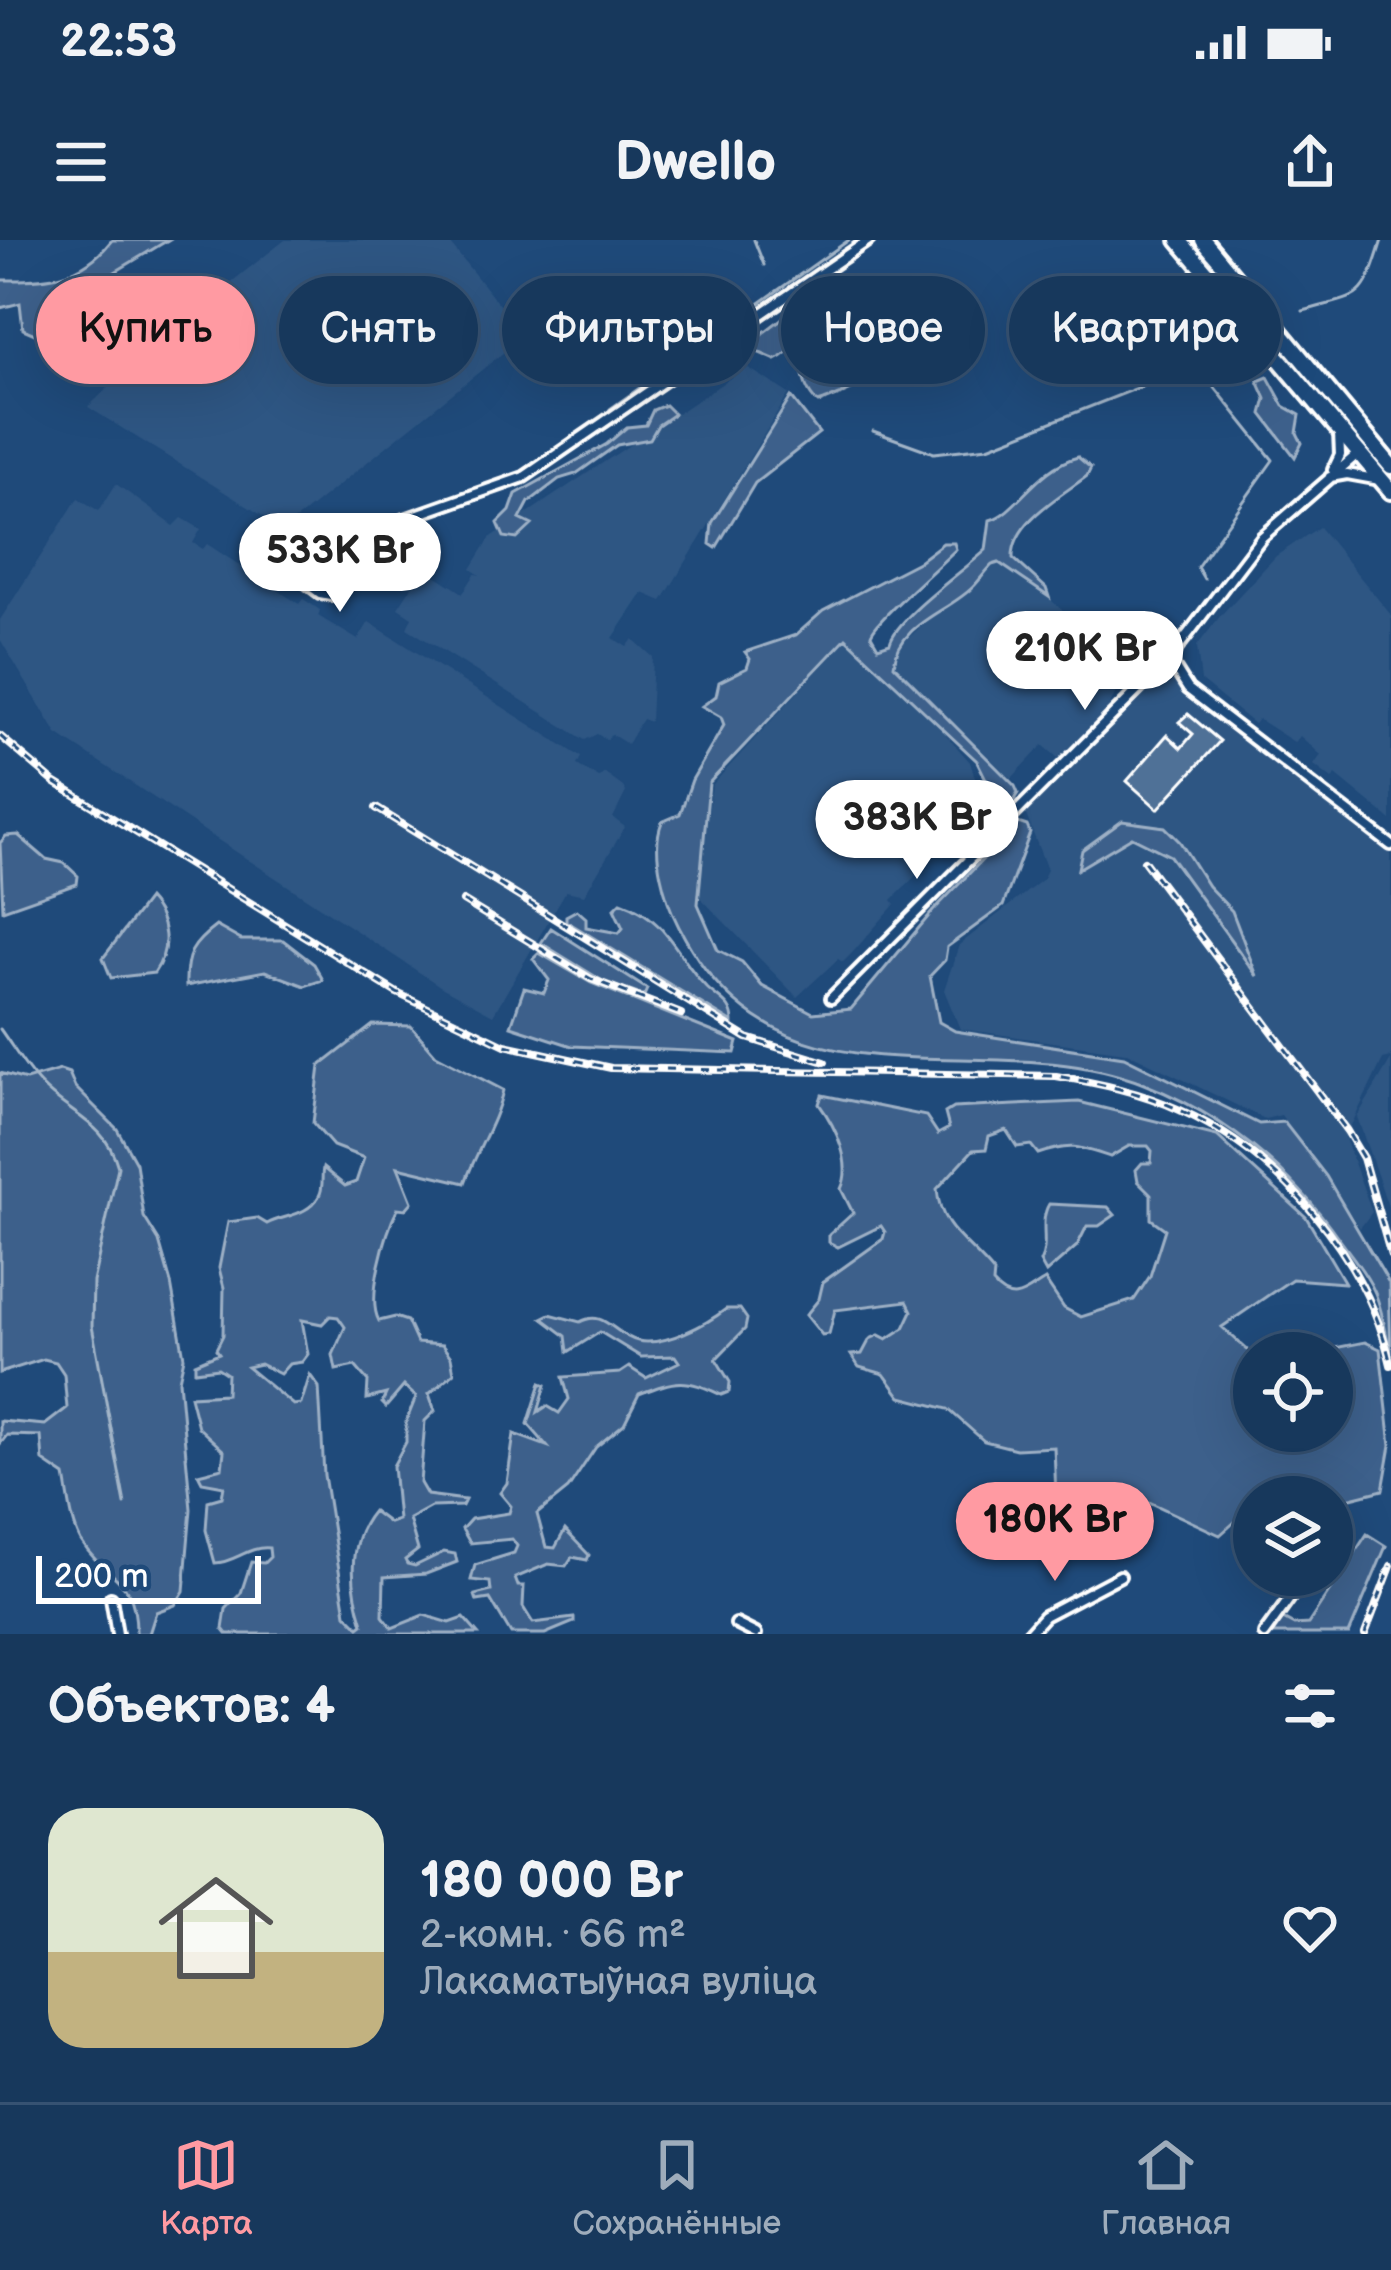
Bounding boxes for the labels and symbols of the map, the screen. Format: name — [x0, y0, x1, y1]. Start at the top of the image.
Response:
pin: 533K Br — [229, 513, 451, 615]
pin: 210K Br — [974, 611, 1196, 713]
pin: 383K Br — [806, 780, 1028, 882]
pin: 180K Br — [944, 1482, 1166, 1584]
scale bar — [36, 1550, 261, 1603]

